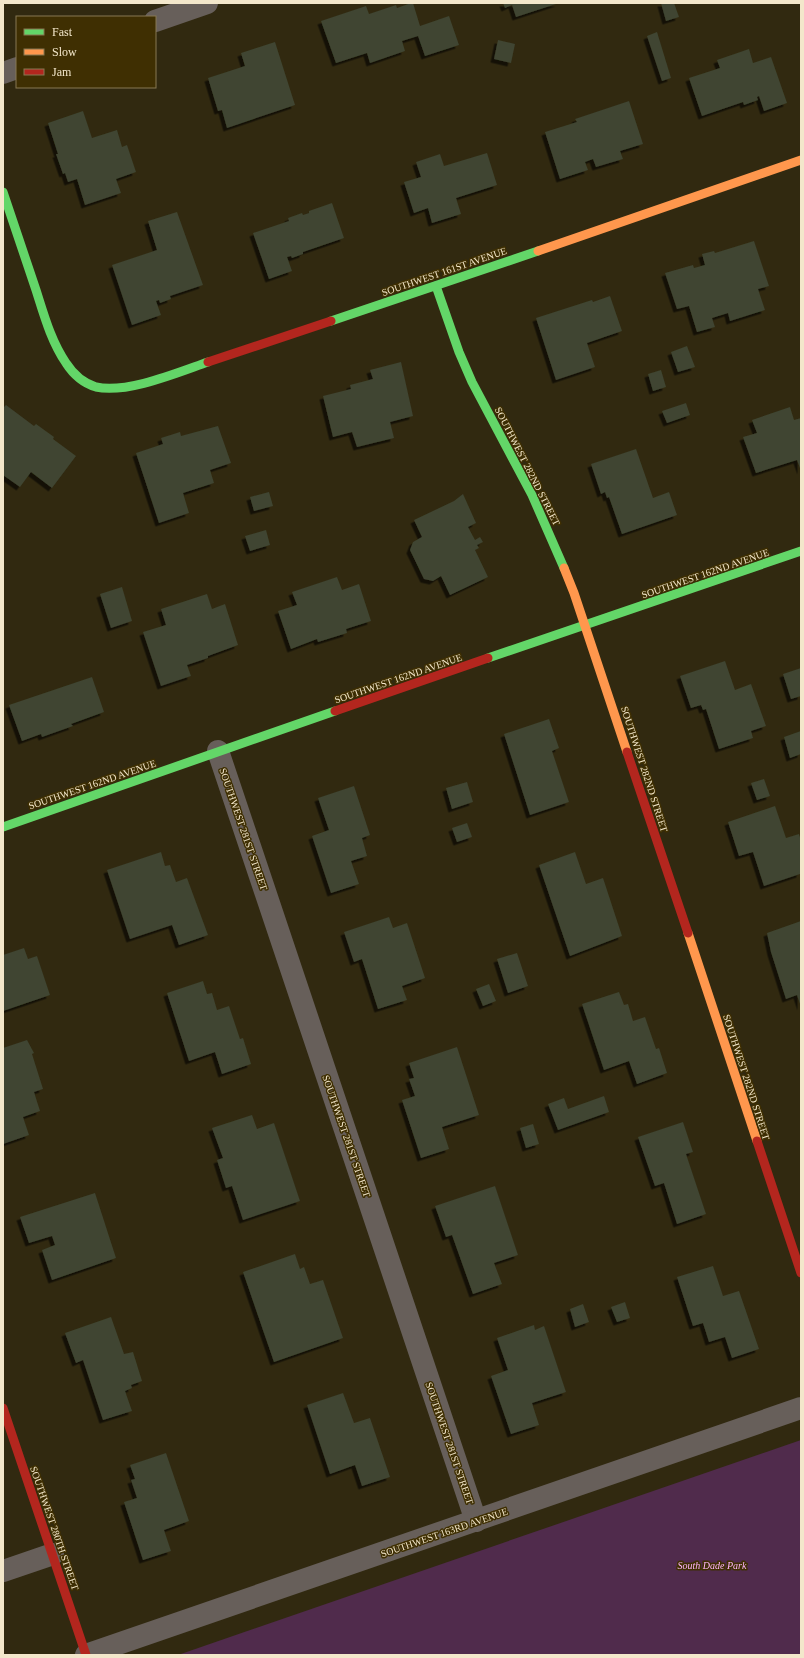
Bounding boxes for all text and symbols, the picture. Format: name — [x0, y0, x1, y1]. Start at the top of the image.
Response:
legend — [16, 16, 156, 88]
text: Fast — [52, 25, 73, 39]
text: Slow — [52, 45, 77, 59]
text: Jam — [52, 65, 72, 79]
street label: SOUTHWEST 161ST AVENUE — [380, 245, 508, 298]
street label: SOUTHWEST 282ND STREET — [493, 405, 562, 527]
street label: SOUTHWEST 162ND AVENUE — [640, 546, 770, 600]
street label: SOUTHWEST 162ND AVENUE — [333, 651, 463, 705]
street label: SOUTHWEST 282ND STREET — [619, 705, 670, 833]
street label: SOUTHWEST 162ND AVENUE — [27, 757, 157, 811]
street label: SOUTHWEST 281ST STREET — [217, 767, 270, 892]
street label: SOUTHWEST 282ND STREET — [721, 1013, 772, 1141]
street label: SOUTHWEST 281ST STREET — [320, 1074, 373, 1199]
street label: SOUTHWEST 281ST STREET — [423, 1381, 476, 1506]
street label: SOUTHWEST 280TH STREET — [28, 1465, 81, 1592]
street label: SOUTHWEST 163RD AVENUE — [379, 1506, 509, 1559]
park label: South Dade Park — [678, 1560, 747, 1571]

